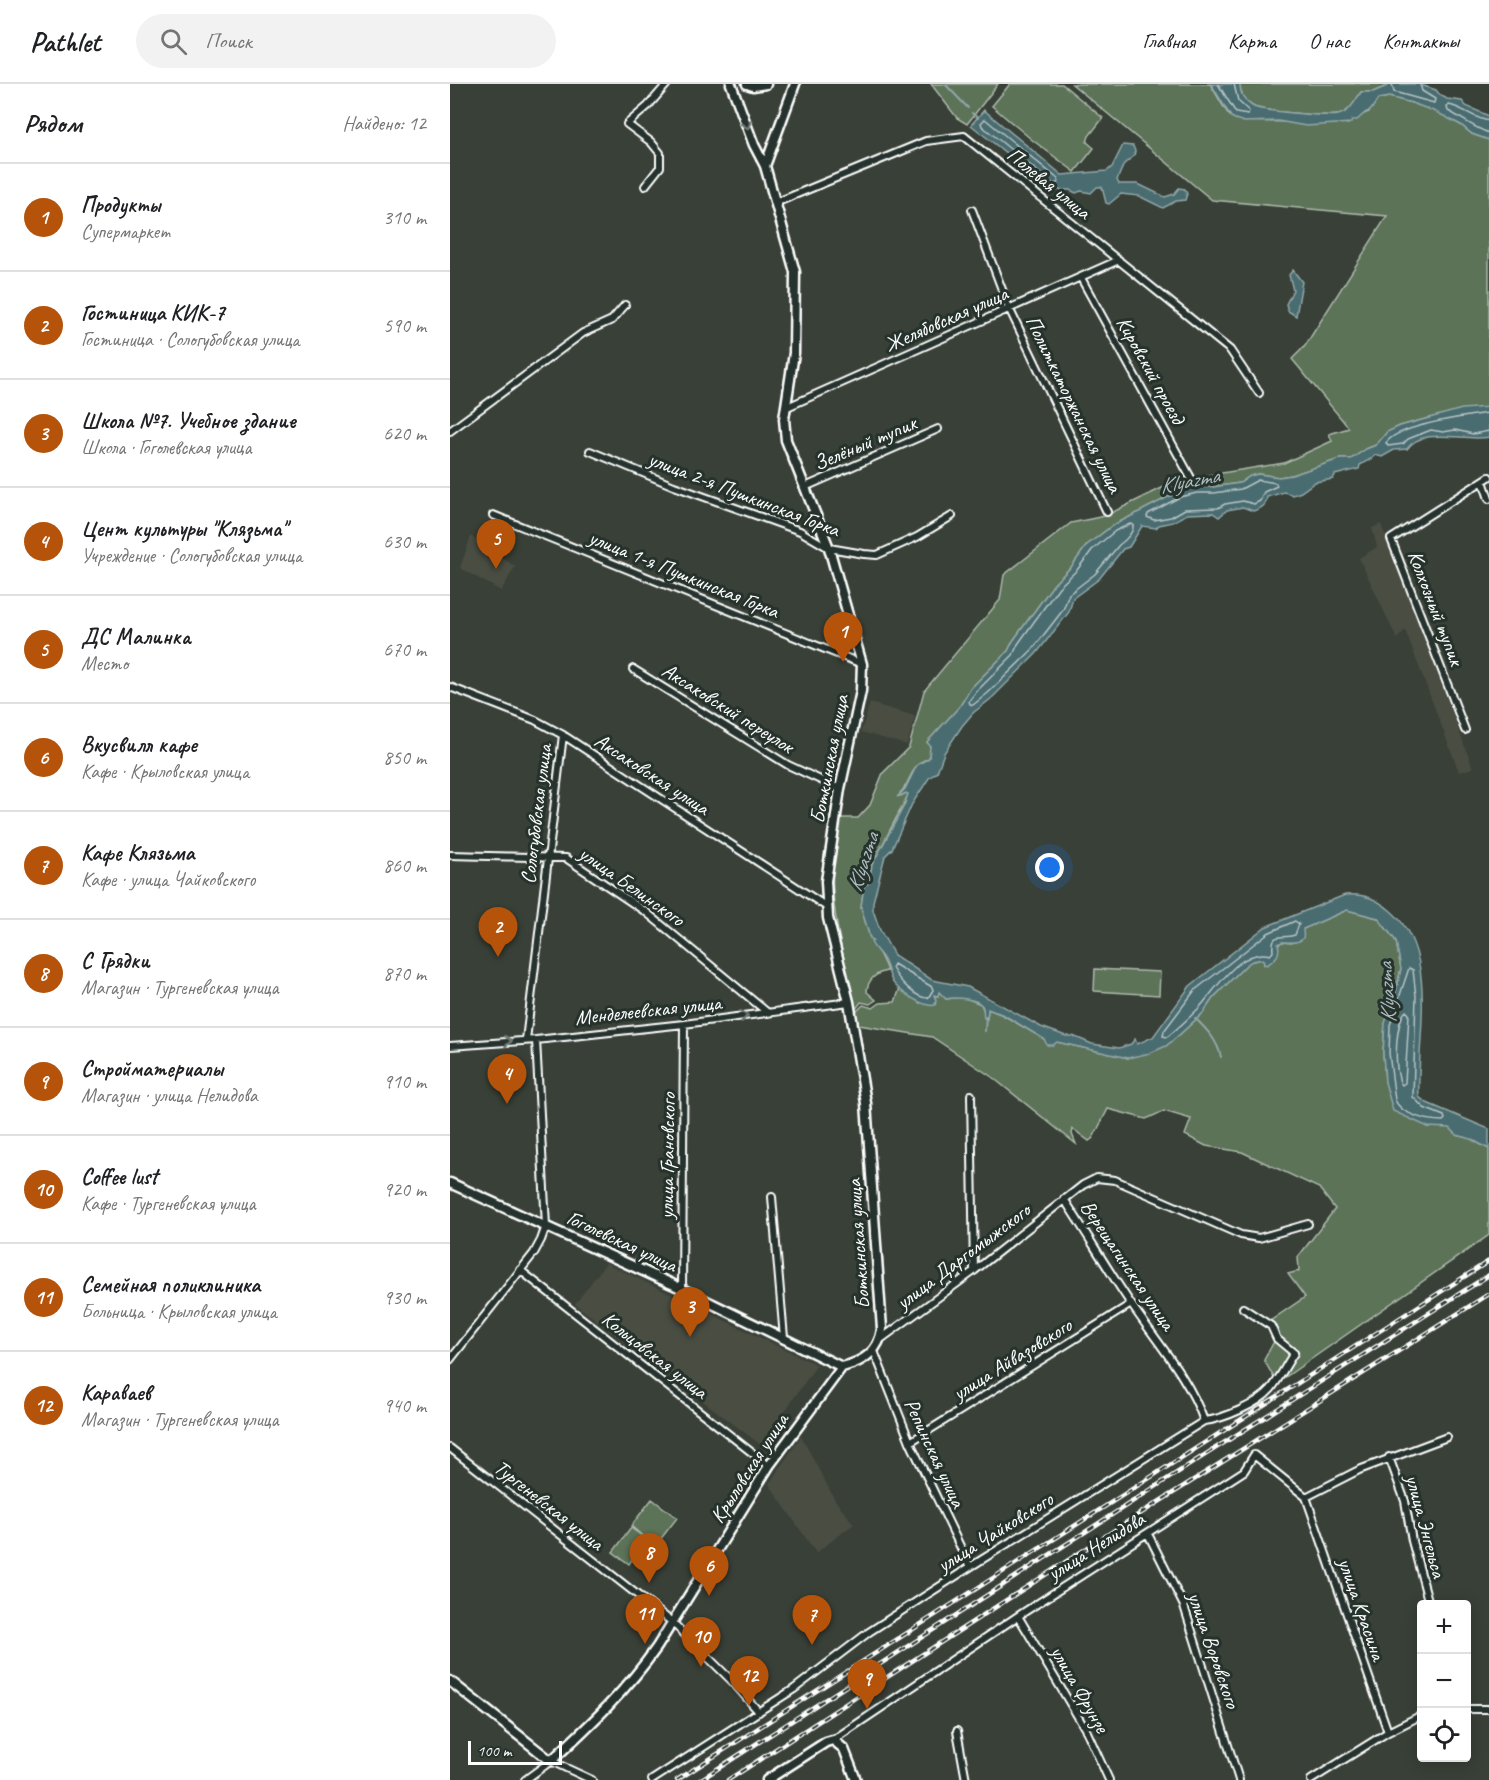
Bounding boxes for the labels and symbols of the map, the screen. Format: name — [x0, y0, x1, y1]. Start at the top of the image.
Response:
one-way arrow — [740, 119, 752, 130]
street label: Полевая улица — [1002, 141, 1098, 226]
street label: Желябовская улица — [880, 280, 1013, 358]
street label: Политкаторжанская улица — [1020, 311, 1129, 499]
street label: Кировский проезд — [1111, 312, 1192, 431]
street label: Зелёный тупик — [810, 409, 922, 476]
street label: улица 2-я Пушкинская Горка — [643, 445, 845, 543]
water label: Klyazma — [1157, 461, 1223, 500]
pin: 5 — [476, 520, 516, 569]
street label: улица 1-я Пушкинская Горка — [583, 523, 784, 625]
street label: Колхозный тупик — [1402, 547, 1470, 671]
pin: 1 — [824, 612, 862, 662]
street label: Аксаковский переулок — [657, 657, 801, 760]
street label: Боткинская улица — [804, 691, 855, 825]
street label: Аксаковская улица — [590, 727, 716, 822]
street label: Сологубовская улица — [515, 740, 558, 885]
water label: Klyazma — [840, 827, 886, 895]
street label: улица Белинского — [573, 839, 691, 933]
your location — [1035, 853, 1064, 882]
pin: 2 — [478, 908, 518, 957]
water label: Klyazma — [1371, 960, 1403, 1024]
street label: Менделеевская улица — [574, 989, 725, 1031]
one-way arrow — [739, 1010, 749, 1023]
one-way arrow — [504, 1035, 513, 1048]
pin: 4 — [488, 1054, 526, 1104]
street label: улица Грановского — [653, 1091, 681, 1221]
street label: Боткинская улица — [840, 1176, 876, 1310]
street label: Верещагинская улица — [1075, 1195, 1182, 1337]
street label: улица Даргомыжского — [889, 1196, 1037, 1316]
street label: Гоголевская улица — [563, 1204, 683, 1278]
pin: 3 — [670, 1288, 710, 1337]
street label: Кольцовская улица — [597, 1306, 715, 1406]
street label: улица Айвазовского — [946, 1311, 1078, 1407]
street label: Репинская улица — [898, 1394, 972, 1513]
street label: Крыловская улица — [704, 1406, 795, 1528]
street label: Тургеневская улица — [489, 1454, 610, 1557]
street label: улица Энгельса — [1399, 1470, 1453, 1582]
street label: улица Чайковского — [931, 1485, 1059, 1579]
street label: улица Нелидова — [1041, 1505, 1151, 1587]
pin: 8 — [630, 1534, 668, 1583]
pin: 6 — [690, 1546, 728, 1596]
street label: улица Красина — [1332, 1552, 1392, 1666]
street label: улица Воровского — [1181, 1587, 1247, 1713]
pin: 11 — [626, 1594, 664, 1644]
pin: 7 — [792, 1596, 832, 1645]
pin: 10 — [682, 1618, 720, 1667]
street label: улица Фрунзе — [1044, 1639, 1116, 1738]
pin: 12 — [730, 1656, 768, 1706]
pin: 9 — [848, 1660, 886, 1709]
scale bar — [468, 1738, 562, 1766]

